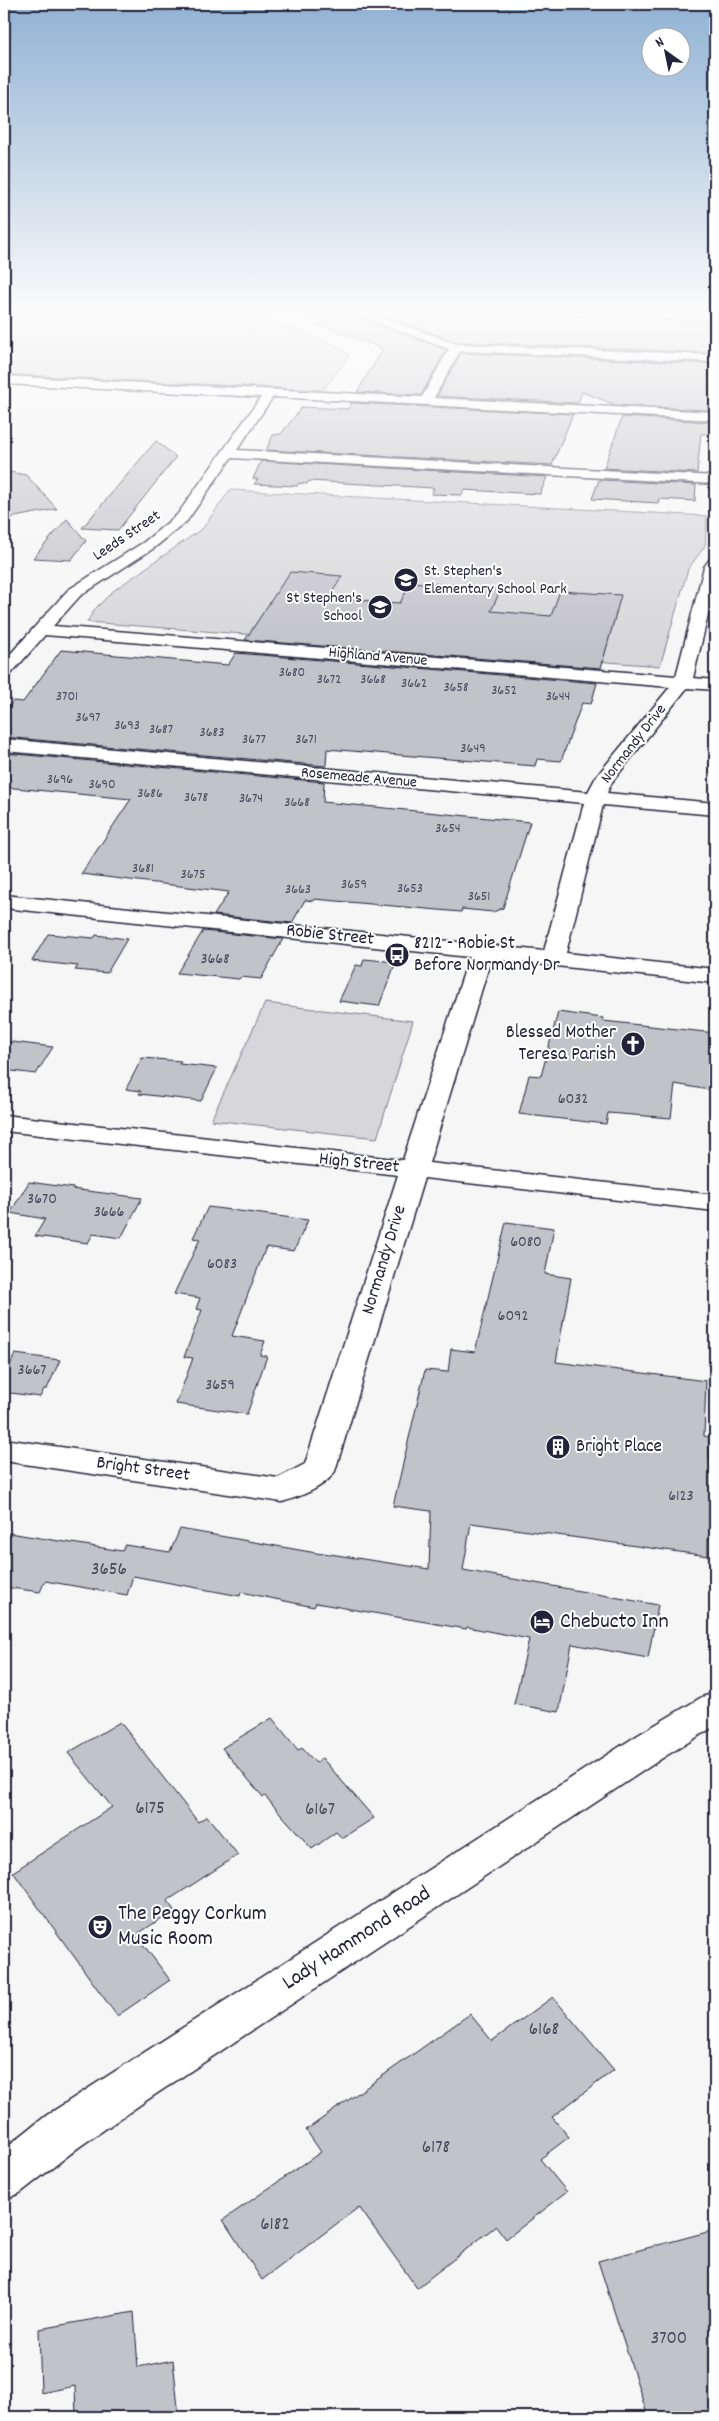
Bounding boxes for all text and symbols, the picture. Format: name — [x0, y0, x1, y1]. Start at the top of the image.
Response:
north arrow — [642, 28, 692, 78]
text: N — [652, 32, 668, 53]
street label: Leeds Street — [88, 505, 166, 567]
place label: St. Stephen's Elementary School Park — [424, 560, 567, 601]
school or university icon: St. Stephen's Elementary School Park — [393, 567, 419, 593]
place label: St Stephen's School — [286, 587, 362, 628]
school or university icon: St Stephen's School — [367, 594, 393, 620]
street label: Highland Avenue — [328, 641, 428, 673]
house number: 3680 — [279, 663, 305, 683]
house number: 3672 — [317, 670, 341, 690]
house number: 3668 — [360, 670, 386, 690]
house number: 3662 — [401, 674, 427, 694]
house number: 3658 — [443, 678, 469, 698]
house number: 3652 — [491, 681, 517, 701]
house number: 3701 — [56, 687, 78, 707]
house number: 3644 — [546, 687, 570, 707]
street label: Normandy Drive — [596, 699, 672, 789]
house number: 3697 — [76, 708, 100, 728]
house number: 3693 — [114, 716, 140, 736]
house number: 3687 — [149, 720, 173, 740]
house number: 3683 — [200, 723, 224, 743]
house number: 3677 — [242, 730, 266, 750]
house number: 3671 — [295, 730, 317, 750]
house number: 3649 — [460, 739, 486, 759]
street label: Rosemeade Avenue — [300, 761, 418, 795]
house number: 3696 — [47, 770, 73, 790]
house number: 3690 — [88, 775, 116, 795]
house number: 3686 — [137, 784, 163, 804]
house number: 3678 — [184, 788, 208, 808]
house number: 3674 — [239, 789, 263, 809]
house number: 3668 — [284, 793, 310, 813]
house number: 3654 — [435, 819, 461, 839]
house number: 3681 — [132, 859, 154, 879]
house number: 3675 — [181, 865, 205, 885]
house number: 3659 — [341, 875, 367, 895]
house number: 3653 — [397, 879, 423, 899]
house number: 3663 — [285, 880, 311, 900]
house number: 3651 — [468, 887, 490, 907]
street label: Robie Street — [285, 918, 375, 954]
place label: 8212 - Robie St Before Normandy Dr — [414, 931, 560, 980]
bus stop icon: 8212 - Robie St Before Normandy Dr — [384, 942, 410, 968]
house number: 3668 — [200, 948, 230, 971]
place label: Blessed Mother Teresa Parish — [506, 1020, 616, 1069]
church icon: Blessed Mother Teresa Parish — [620, 1031, 646, 1057]
house number: 6032 — [558, 1088, 588, 1111]
street label: High Street — [317, 1146, 401, 1182]
house number: 3670 — [27, 1188, 57, 1211]
house number: 3666 — [94, 1201, 124, 1224]
street label: Normandy Drive — [356, 1202, 414, 1318]
house number: 6080 — [510, 1231, 542, 1254]
house number: 6083 — [207, 1253, 237, 1276]
house number: 6092 — [498, 1305, 528, 1328]
house number: 3667 — [18, 1359, 46, 1382]
house number: 3659 — [205, 1374, 235, 1397]
building icon: Bright Place — [545, 1434, 571, 1460]
place label: Bright Place — [576, 1434, 662, 1461]
street label: Bright Street — [95, 1450, 191, 1490]
house number: 6123 — [668, 1485, 694, 1508]
house number: 3656 — [91, 1557, 127, 1584]
place label: Chebucto Inn — [560, 1607, 669, 1638]
hotel icon: Chebucto Inn — [529, 1609, 555, 1635]
house number: 6175 — [135, 1796, 165, 1823]
house number: 6167 — [305, 1797, 335, 1824]
street label: Lady Hammond Road — [276, 1879, 438, 1999]
place label: The Peggy Corkum Music Room — [118, 1899, 267, 1955]
theatre icon: The Peggy Corkum Music Room — [87, 1914, 113, 1940]
house number: 6168 — [529, 2017, 559, 2044]
house number: 6178 — [422, 2135, 450, 2162]
house number: 6182 — [260, 2212, 290, 2239]
house number: 3700 — [651, 2326, 687, 2353]

